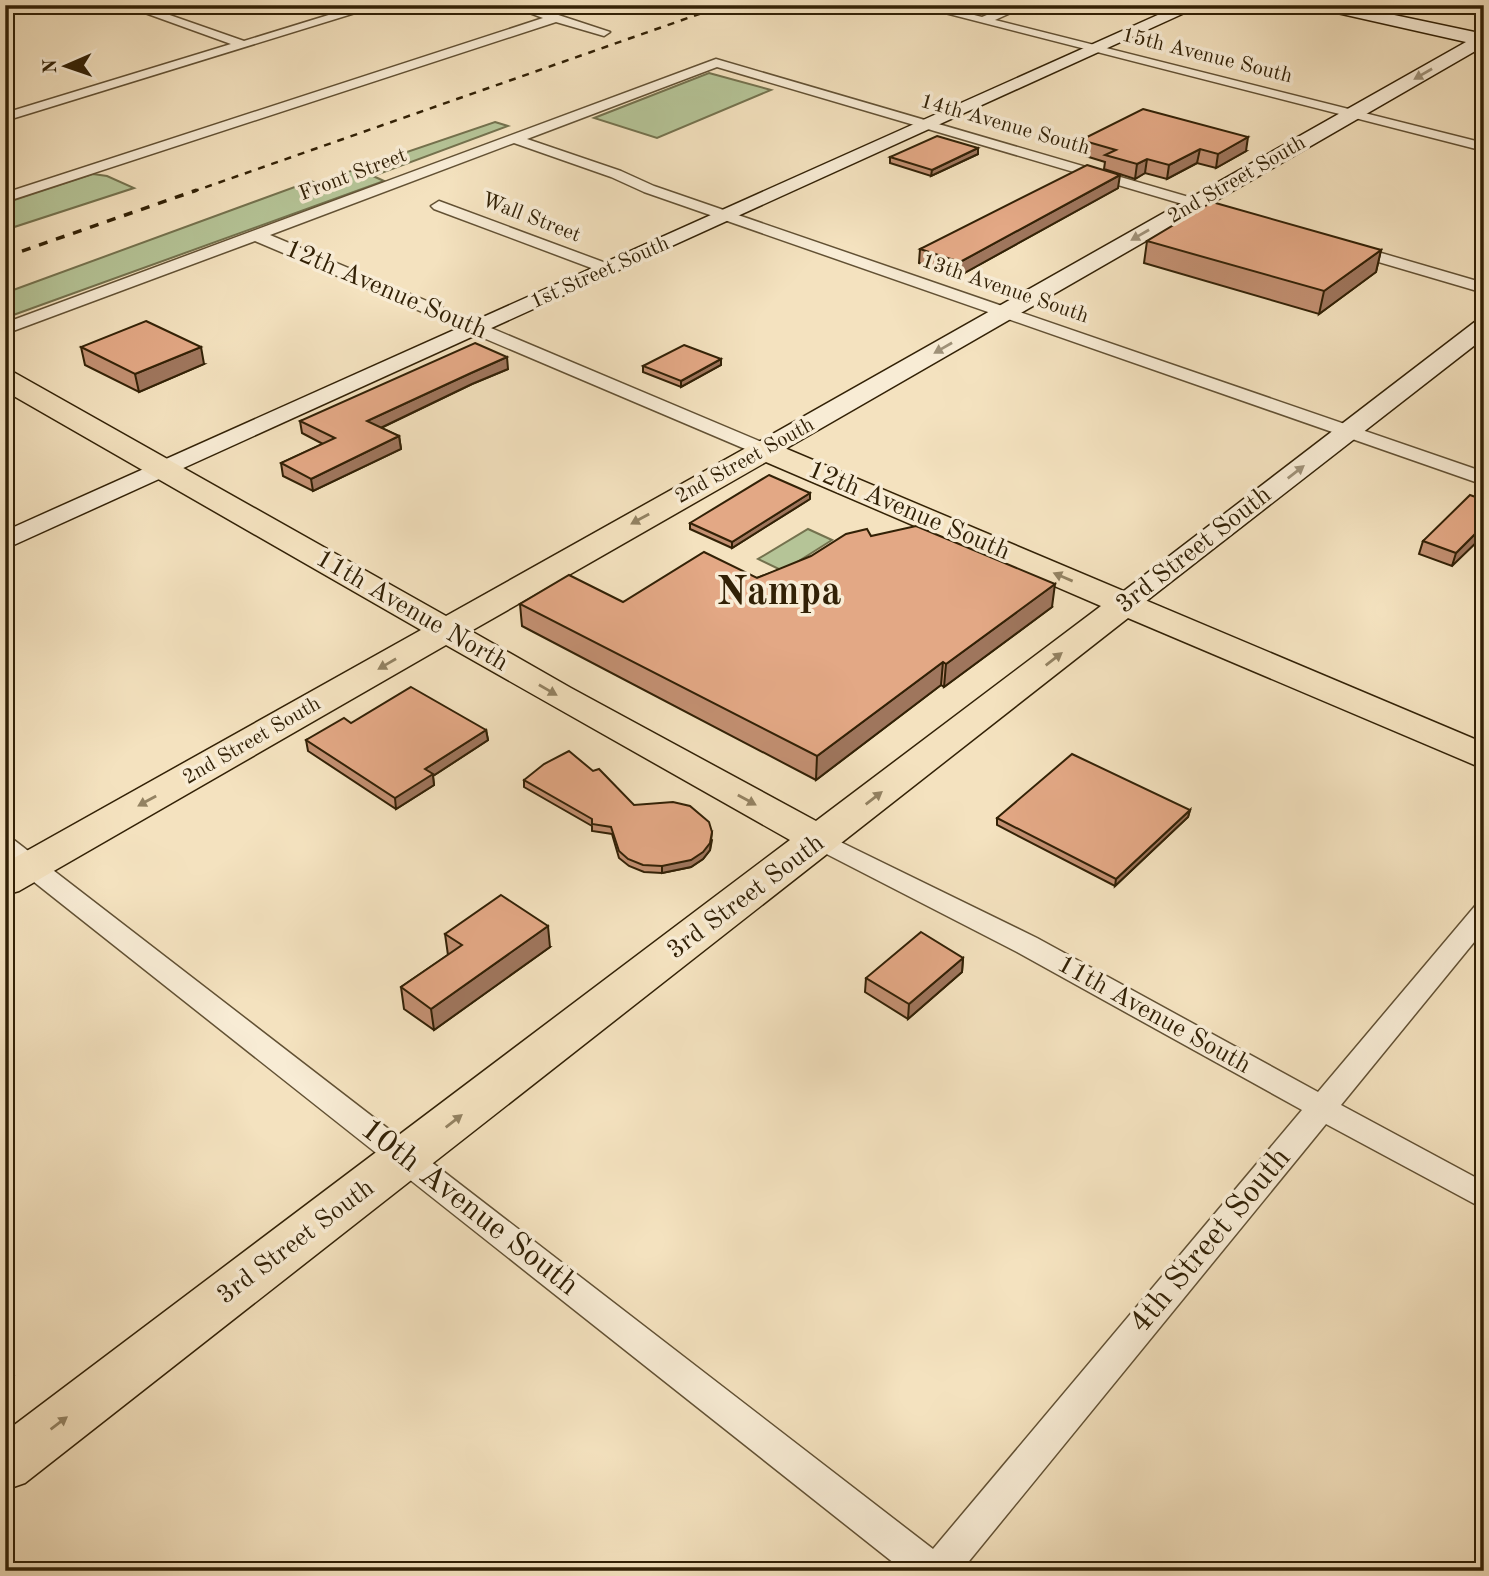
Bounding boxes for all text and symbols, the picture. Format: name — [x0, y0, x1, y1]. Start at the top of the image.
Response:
street label: 15th Avenue South — [1120, 25, 1294, 87]
north arrow — [32, 32, 102, 102]
text: N — [42, 58, 61, 74]
one-way arrow — [1413, 68, 1433, 80]
street label: 14th Avenue South — [918, 91, 1092, 159]
street label: 2nd Street South — [1164, 132, 1310, 228]
street label: Front Street — [296, 145, 410, 205]
street label: Wall Street — [479, 190, 583, 246]
one-way arrow — [1131, 229, 1150, 241]
street label: 1st Street South — [527, 233, 673, 313]
street label: 12th Avenue South — [281, 236, 491, 344]
street label: 13th Avenue South — [919, 251, 1091, 327]
one-way arrow — [933, 342, 952, 354]
street label: 2nd Street South — [672, 414, 818, 508]
street label: 12th Avenue South — [804, 457, 1014, 565]
one-way arrow — [1287, 464, 1305, 479]
street label: 3rd Street South — [1112, 482, 1276, 618]
one-way arrow — [631, 513, 650, 525]
street label: 11th Avenue North — [311, 545, 513, 677]
one-way arrow — [1053, 571, 1073, 583]
district label: Nampa — [717, 574, 841, 614]
one-way arrow — [1045, 653, 1063, 667]
one-way arrow — [378, 658, 397, 670]
one-way arrow — [538, 684, 557, 696]
street label: 2nd Street South — [179, 693, 325, 789]
one-way arrow — [865, 791, 883, 806]
one-way arrow — [737, 794, 756, 806]
one-way arrow — [137, 795, 156, 807]
street label: 3rd Street South — [663, 830, 829, 964]
street label: 11th Avenue South — [1053, 951, 1255, 1079]
street label: 10th Avenue South — [354, 1113, 584, 1303]
one-way arrow — [444, 1113, 462, 1128]
street label: 4th Street South — [1124, 1142, 1298, 1340]
street label: 3rd Street South — [213, 1175, 379, 1309]
one-way arrow — [50, 1416, 68, 1431]

